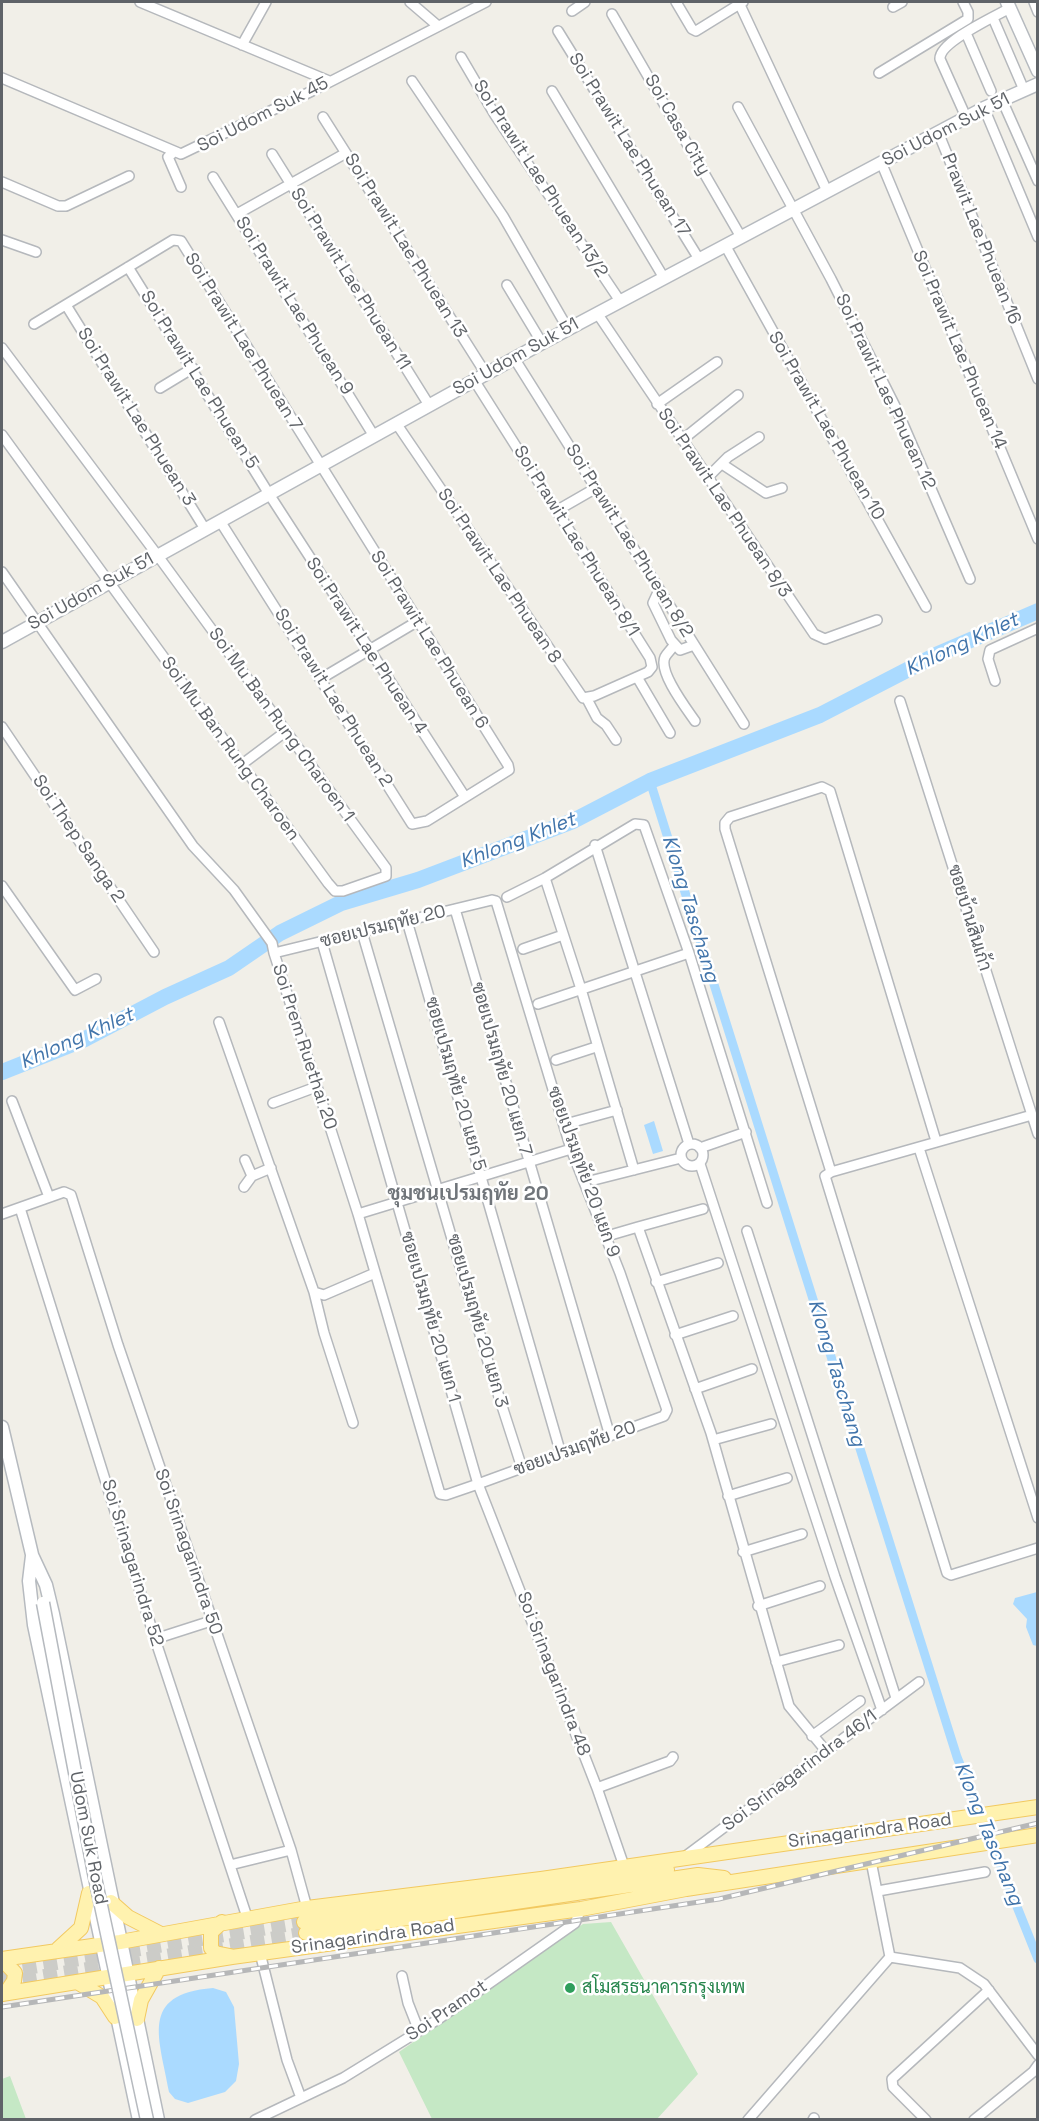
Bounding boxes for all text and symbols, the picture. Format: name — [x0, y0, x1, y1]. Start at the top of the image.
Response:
street label: Soi Prawit Lae Phuean 17 — [563, 49, 695, 241]
street label: Soi Casa City — [639, 71, 715, 179]
street label: Soi Udom Suk 45 — [194, 73, 332, 157]
street label: Soi Prawit Lae Phuean 13/2 — [468, 76, 612, 282]
street label: Soi Udom Suk 51 — [879, 89, 1013, 171]
street label: Soi Prawit Lae Phuean 13 — [339, 150, 471, 342]
street label: Prawit Lae Phuean 16 — [937, 150, 1025, 328]
street label: Soi Prawit Lae Phuean 11 — [285, 184, 415, 374]
street label: Soi Prawit Lae Phuean 9 — [230, 213, 358, 399]
street label: Soi Prawit Lae Phuean 14 — [907, 247, 1011, 453]
street label: Soi Prawit Lae Phuean 7 — [179, 249, 307, 435]
street label: Soi Prawit Lae Phuean 5 — [135, 287, 263, 473]
street label: Soi Prawit Lae Phuean 12 — [830, 291, 940, 493]
street label: Soi Udom Suk 51 — [449, 314, 583, 400]
street label: Soi Prawit Lae Phuean 3 — [72, 324, 200, 510]
street label: Soi Prawit Lae Phuean 10 — [763, 328, 889, 524]
street label: Soi Prawit Lae Phuean 8/3 — [652, 404, 796, 602]
street label: Soi Prawit Lae Phuean 8/2 — [561, 440, 697, 642]
street label: Soi Prawit Lae Phuean 8/1 — [508, 442, 644, 640]
street label: Soi Prawit Lae Phuean 8 — [432, 484, 566, 668]
street label: Soi Prawit Lae Phuean 6 — [365, 547, 493, 733]
street label: Soi Udom Suk 51 — [24, 549, 158, 635]
street label: Soi Prawit Lae Phuean 4 — [301, 554, 431, 738]
street label: Soi Prawit Lae Phuean 2 — [269, 605, 397, 791]
water label: Khlong Khlet — [902, 608, 1022, 682]
street label: Soi Mu Ban Rung Charoen 1 — [203, 624, 359, 826]
street label: Soi Mu Ban Rung Charoen — [156, 653, 304, 845]
street label: Soi Thep Sanga 2 — [27, 771, 129, 907]
water label: Khlong Khlet — [457, 808, 579, 874]
water label: Klong Taschang — [656, 833, 724, 985]
street label: ซอยบ้านสินเก้า — [943, 862, 995, 974]
street label: ซอยเปรมฤทัย 20 — [318, 901, 448, 953]
street label: Soi Prem Ruethai 20 — [267, 961, 341, 1133]
street label: ซอยเปรมฤทัย 20 แยก 7 — [466, 980, 536, 1158]
street label: ซอยเปรมฤทัย 20 แยก 5 — [420, 995, 490, 1173]
water label: Khlong Khlet — [16, 1003, 138, 1075]
street label: ซอยเปรมฤทัย 20 แยก 9 — [542, 1084, 624, 1260]
district label: ชุมชนเปรมฤทัย 20 — [387, 1183, 549, 1207]
street label: ซอยเปรมฤทัย 20 แยก 1 — [395, 1229, 465, 1405]
street label: ซอยเปรมฤทัย 20 แยก 3 — [442, 1232, 512, 1410]
water label: Klong Taschang — [802, 1297, 870, 1449]
street label: ซอยเปรมฤทัย 20 — [511, 1417, 639, 1481]
street label: Soi Srinagarindra 50 — [149, 1466, 227, 1638]
street label: Soi Srinagarindra 52 — [96, 1477, 168, 1649]
street label: Soi Srinagarindra 48 — [512, 1589, 594, 1759]
street label: Soi Srinagarindra 46/1 — [718, 1706, 882, 1836]
water label: Klong Taschang — [948, 1759, 1028, 1909]
street label: Udom Suk Road — [64, 1770, 112, 1906]
street label: Srinagarindra Road — [787, 1809, 953, 1853]
street label: Srinagarindra Road — [290, 1915, 456, 1959]
street label: Soi Pramot — [402, 1976, 492, 2046]
place label: สโมสรธนาคารกรุงเทพ — [582, 1977, 745, 1999]
marker: สโมสรธนาคารกรุงเทพ — [563, 1981, 577, 1995]

